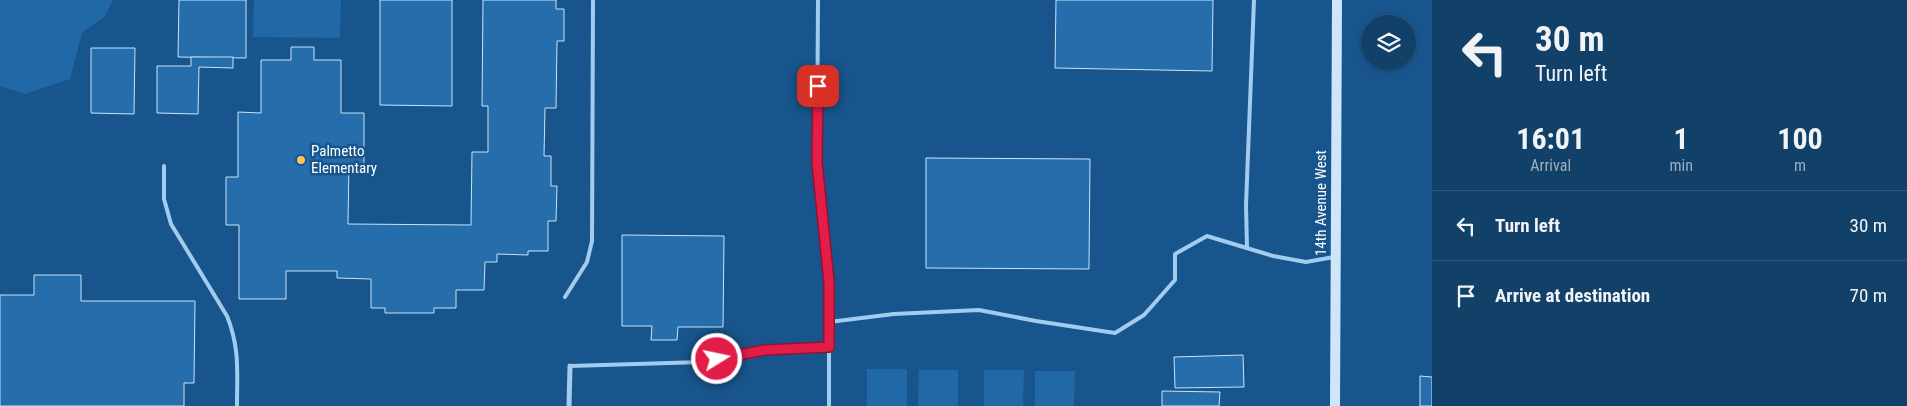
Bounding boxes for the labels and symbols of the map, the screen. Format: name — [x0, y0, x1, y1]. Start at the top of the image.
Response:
pin — [797, 65, 839, 107]
place label: Palmetto Elementary — [311, 142, 377, 177]
street label: 14th Avenue West — [1312, 150, 1330, 256]
marker: Palmetto Elementary — [295, 154, 307, 166]
position arrow — [690, 332, 742, 384]

